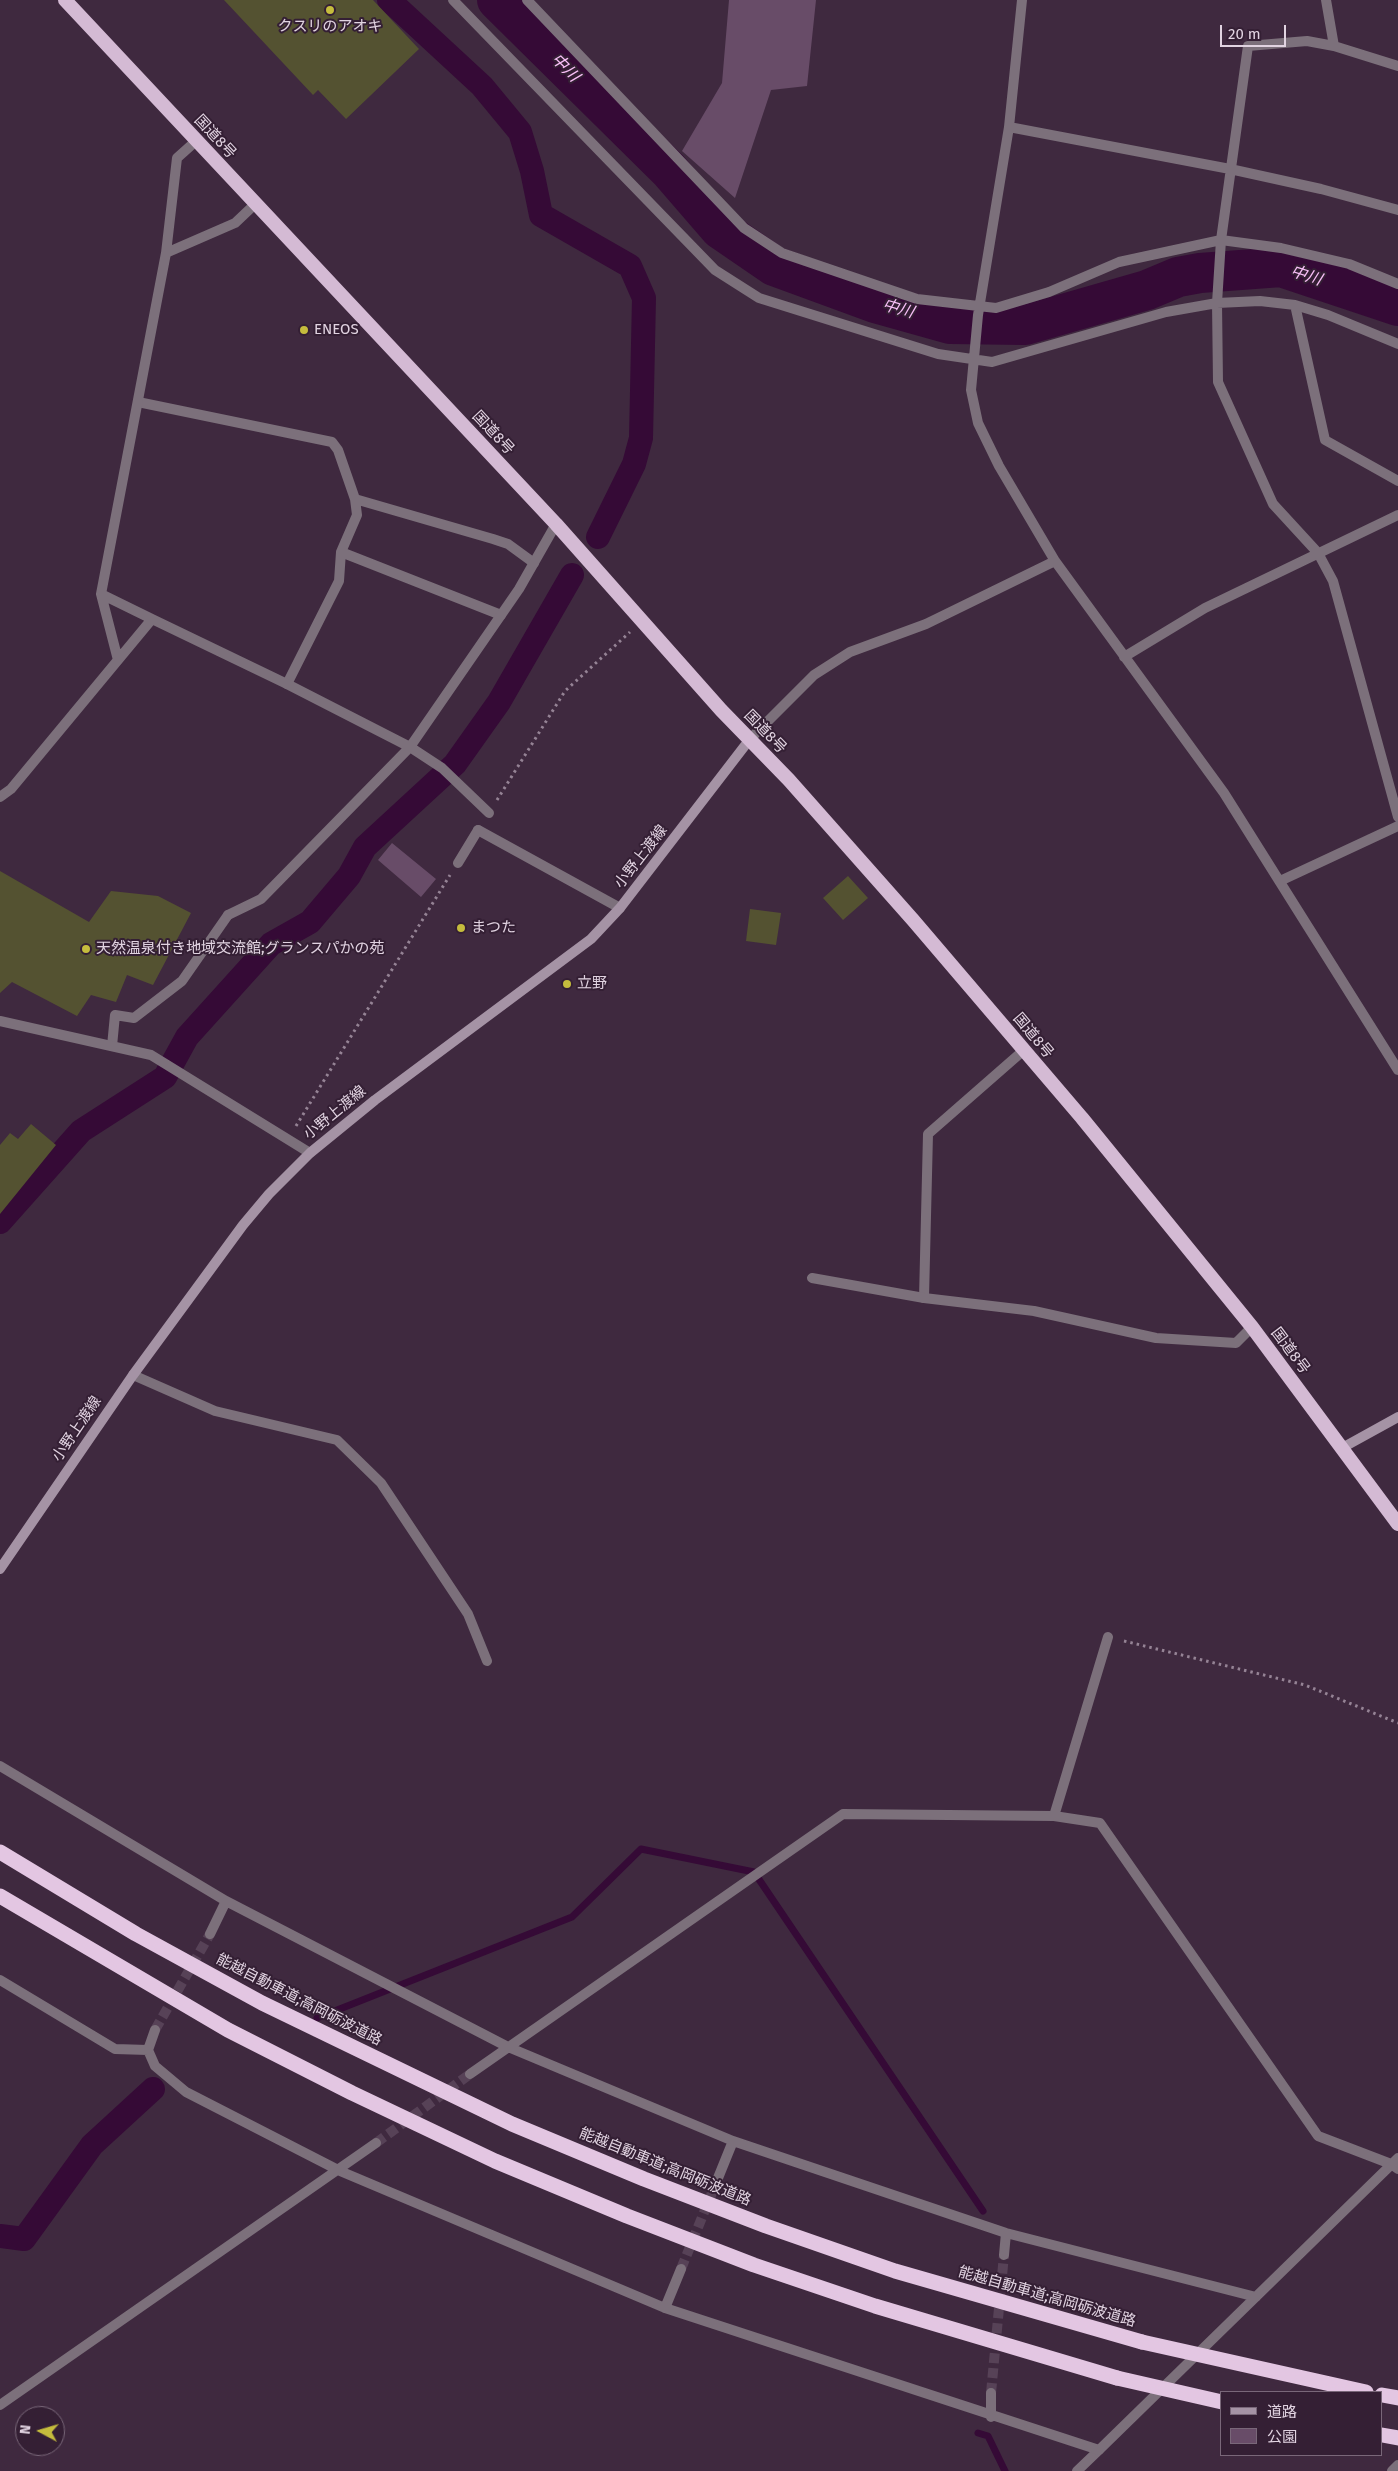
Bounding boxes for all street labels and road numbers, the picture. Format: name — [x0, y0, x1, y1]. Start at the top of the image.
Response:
street label: 国道8号 — [190, 111, 240, 163]
street label: 国道8号 — [468, 407, 518, 459]
street label: 国道8号 — [740, 707, 790, 757]
street label: 小野上渡線 — [611, 822, 671, 892]
street label: 国道8号 — [1009, 1010, 1057, 1062]
street label: 小野上渡線 — [300, 1082, 370, 1144]
street label: 国道8号 — [1267, 1324, 1313, 1378]
street label: 小野上渡線 — [49, 1393, 105, 1465]
street label: 能越自動車道;高岡砺波道路 — [213, 1950, 385, 2050]
street label: 能越自動車道;高岡砺波道路 — [577, 2124, 753, 2210]
street label: 能越自動車道;高岡砺波道路 — [956, 2263, 1138, 2331]

